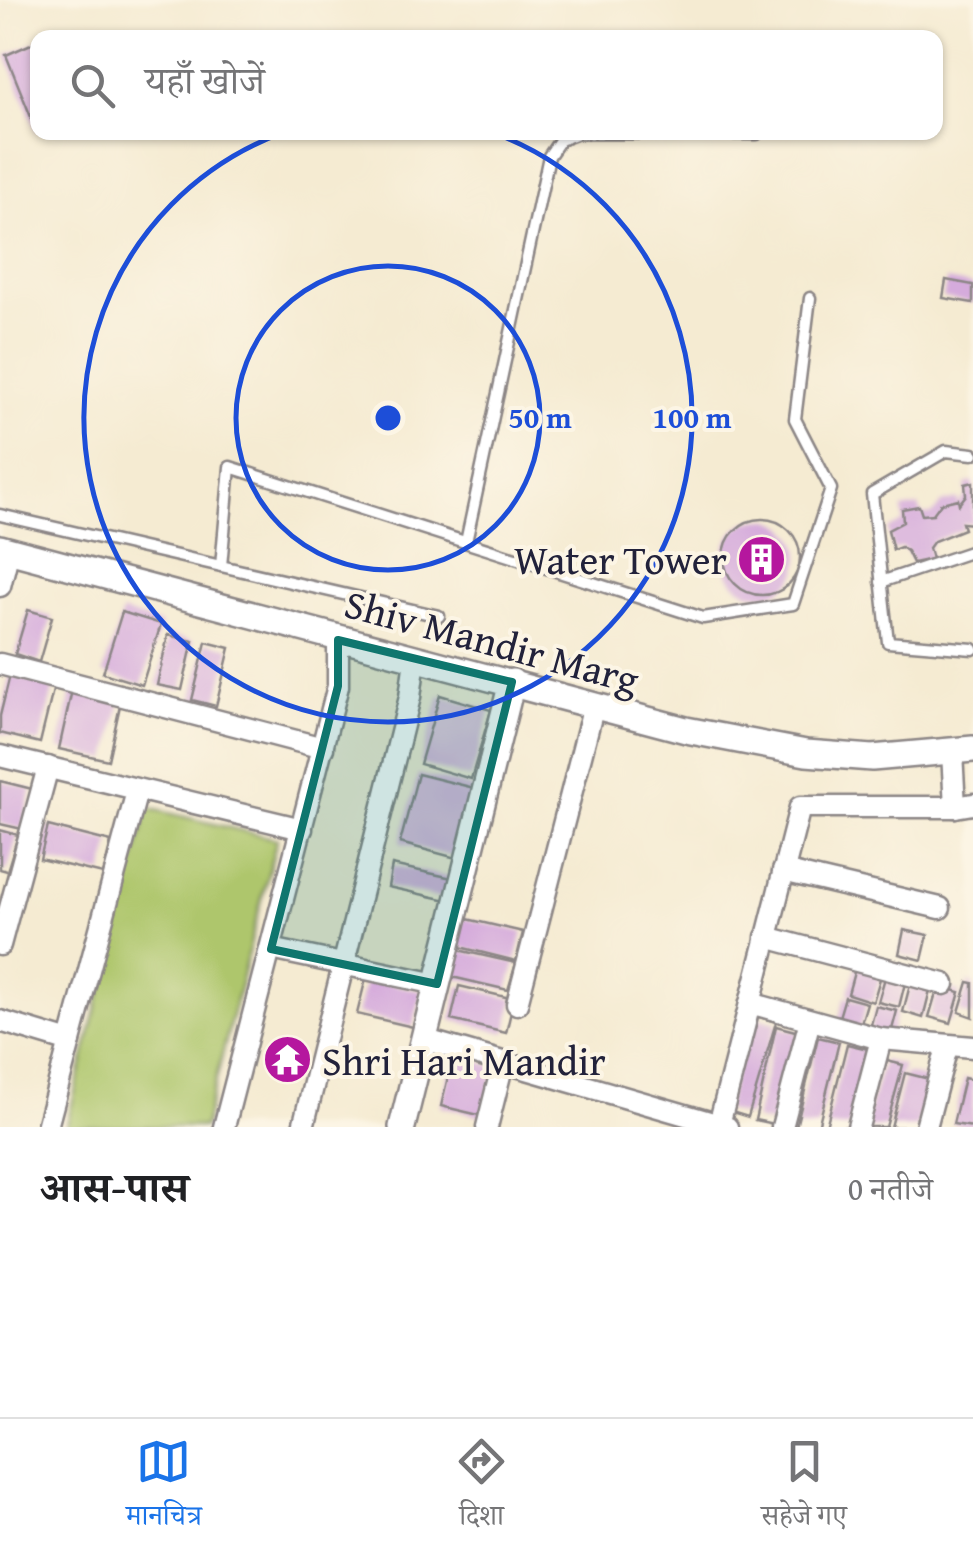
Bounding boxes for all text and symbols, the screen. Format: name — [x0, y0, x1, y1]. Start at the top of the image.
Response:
search box — [30, 30, 943, 140]
text: यहाँ खोजें — [145, 52, 265, 108]
icon: search — [65, 58, 120, 113]
text: 50 m — [508, 395, 572, 439]
text: 100 m — [653, 395, 732, 439]
centre of rings — [370, 400, 406, 436]
place label: Water Tower — [514, 530, 727, 589]
building icon: Water Tower — [736, 533, 788, 585]
street label: Shiv Mandir Marg — [338, 573, 646, 709]
place label: Shri Hari Mandir — [322, 1031, 606, 1090]
temple icon: Shri Hari Mandir — [261, 1034, 313, 1086]
text: आस-पास — [40, 1156, 189, 1217]
text: 0 नतीजे — [848, 1165, 933, 1212]
tab: मानचित्र — [126, 1434, 202, 1543]
tab: दिशा — [454, 1434, 509, 1543]
tab: सहेजे गए — [761, 1434, 847, 1543]

